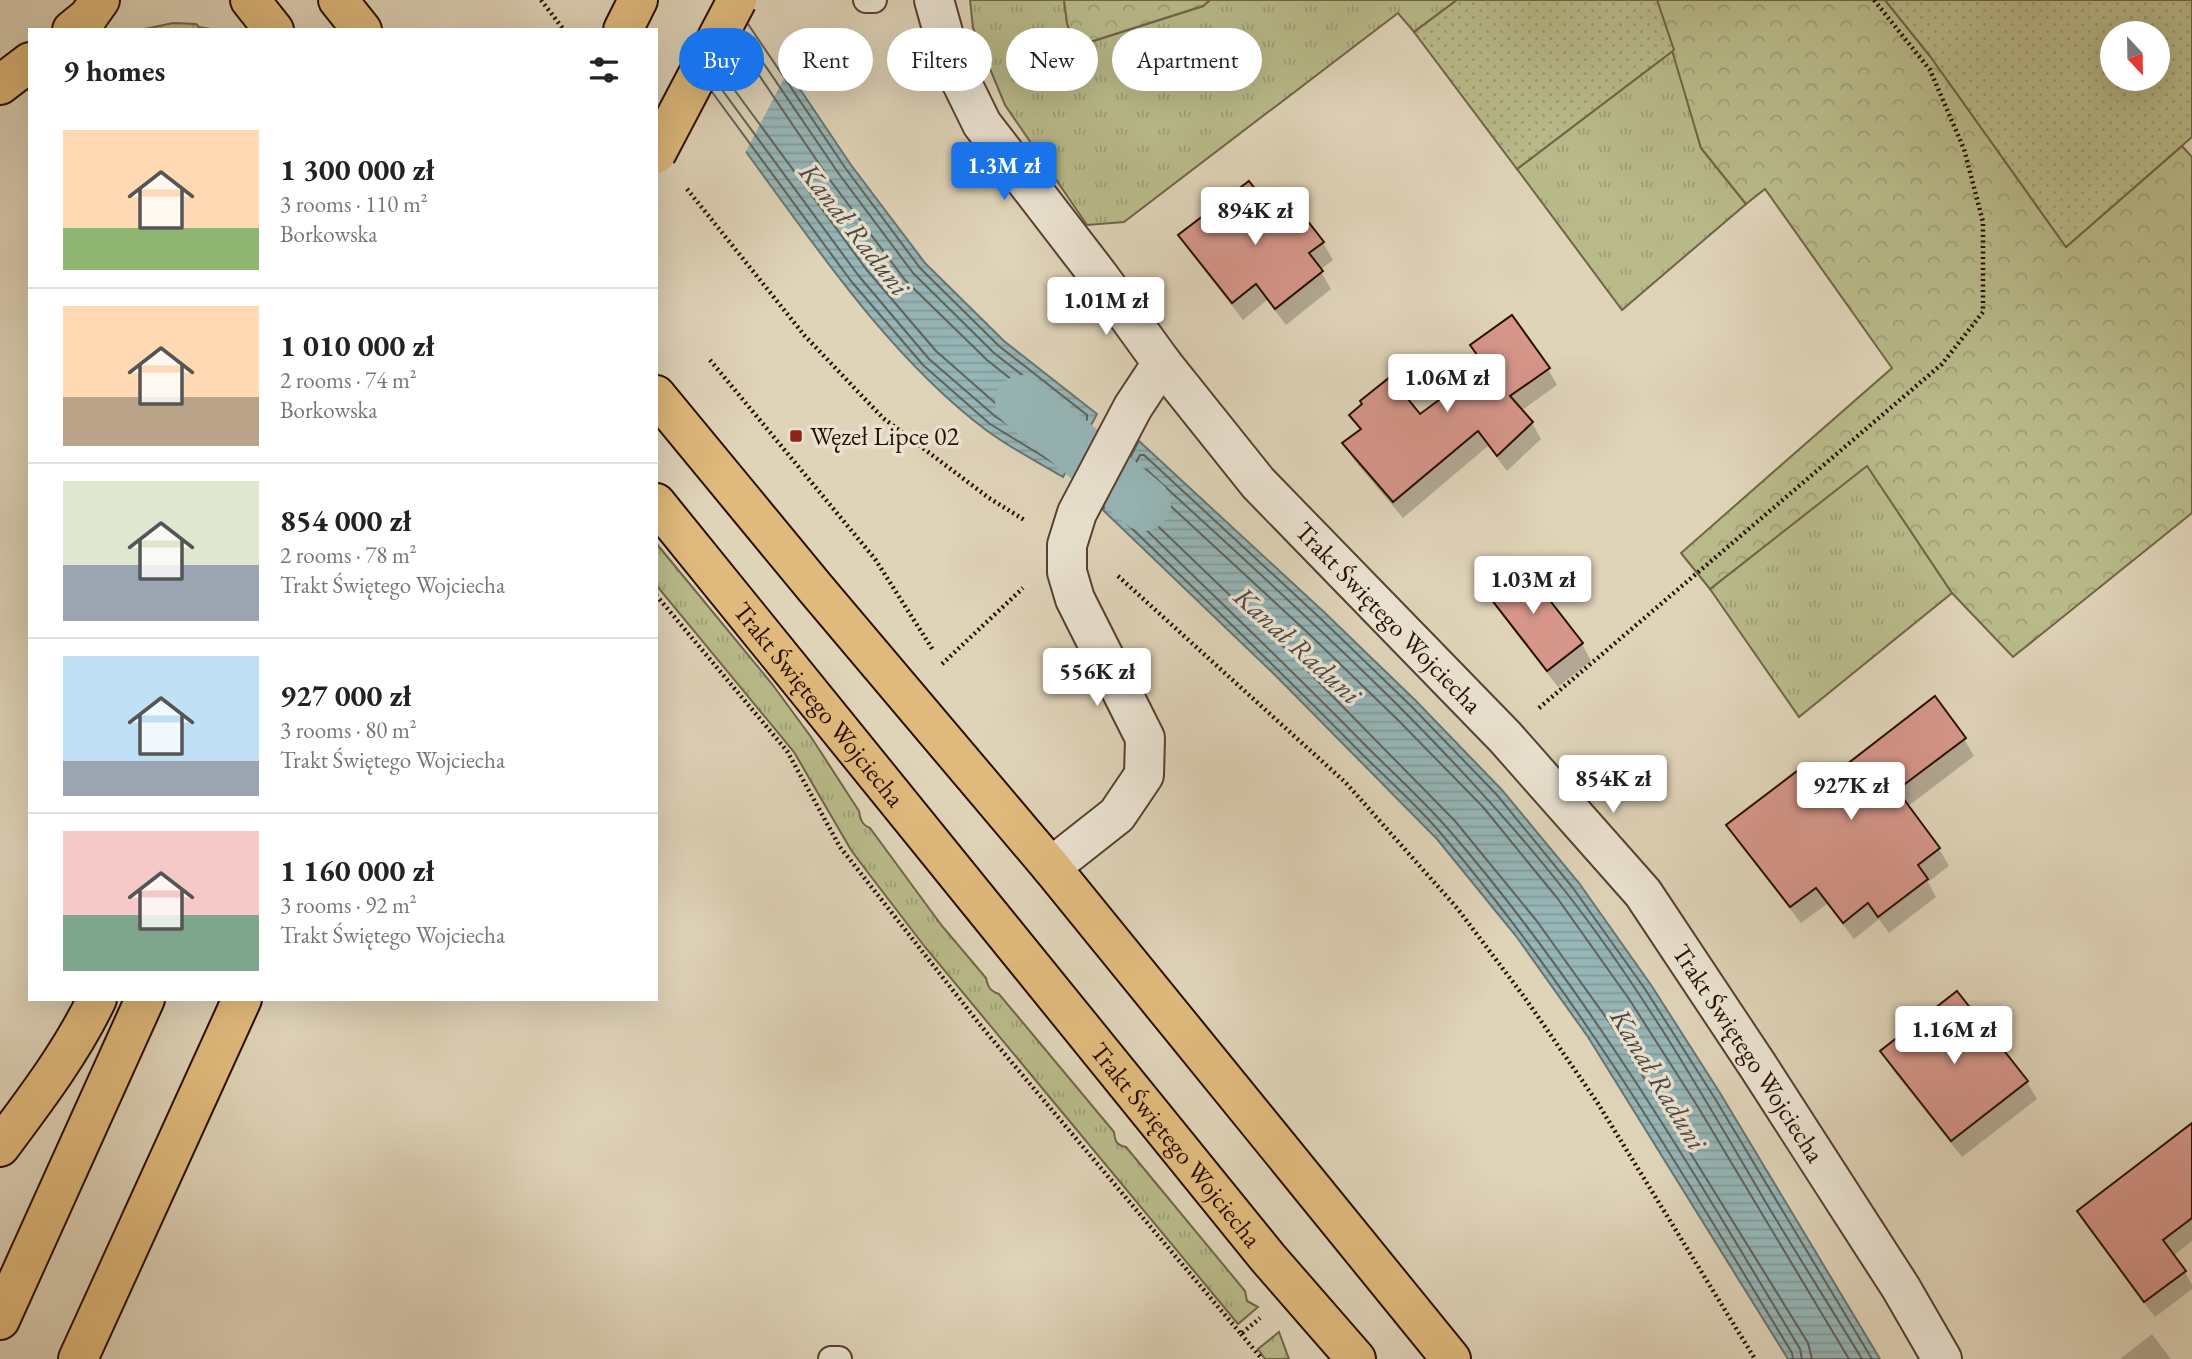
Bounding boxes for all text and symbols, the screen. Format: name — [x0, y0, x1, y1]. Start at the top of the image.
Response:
north arrow — [2100, 21, 2170, 91]
map controls — [2100, 21, 2170, 91]
chip: Buy — [679, 28, 764, 91]
chip: Rent — [778, 28, 873, 91]
chip: Filters — [887, 28, 992, 91]
chip: New — [1006, 28, 1098, 91]
chip: Apartment — [1112, 28, 1262, 91]
text: 9 homes — [63, 51, 165, 90]
icon: filters — [585, 51, 623, 89]
pin: 1.3M zł — [939, 142, 1069, 202]
text: 1 300 000 zł — [280, 150, 434, 189]
text: 1.3M zł — [967, 150, 1041, 180]
water label: Kanał Raduni — [791, 154, 919, 304]
icon: home — [119, 158, 203, 242]
pin: 894K zł — [1190, 188, 1320, 247]
text: 3 rooms · 110 m² — [280, 189, 428, 219]
text: 894K zł — [1217, 195, 1293, 225]
text: Borkowska — [280, 219, 378, 249]
pin: 1.01M zł — [1034, 278, 1178, 337]
text: 1.01M zł — [1063, 285, 1149, 315]
text: 1 010 000 zł — [280, 326, 434, 365]
icon: home — [119, 334, 203, 418]
pin: 1.06M zł — [1375, 354, 1519, 414]
text: 1.06M zł — [1404, 362, 1490, 392]
text: 2 rooms · 74 m² — [280, 365, 417, 395]
text: Borkowska — [280, 395, 378, 425]
place label: Węzeł Lipce 02 — [810, 419, 960, 453]
marker: Węzeł Lipce 02 — [788, 428, 804, 444]
text: 854 000 zł — [280, 501, 411, 540]
icon: home — [119, 509, 203, 593]
street label: Trakt Świętego Wojciecha — [1288, 514, 1490, 721]
text: 2 rooms · 78 m² — [280, 540, 417, 570]
pin: 1.03M zł — [1461, 556, 1605, 616]
text: 1.03M zł — [1490, 564, 1576, 594]
text: Trakt Świętego Wojciecha — [280, 570, 505, 600]
water label: Kanał Raduni — [1226, 578, 1371, 713]
street label: Trakt Świętego Wojciecha — [726, 595, 913, 814]
pin: 556K zł — [1032, 648, 1162, 708]
text: 556K zł — [1059, 656, 1135, 686]
text: 927 000 zł — [280, 676, 411, 715]
icon: home — [119, 684, 203, 768]
text: 3 rooms · 80 m² — [280, 715, 417, 745]
text: Trakt Świętego Wojciecha — [280, 745, 505, 775]
pin: 854K zł — [1548, 756, 1678, 815]
pin: 927K zł — [1786, 762, 1916, 822]
text: 854K zł — [1575, 763, 1651, 793]
text: 927K zł — [1813, 770, 1889, 800]
text: 1 160 000 zł — [280, 851, 434, 890]
icon: home — [119, 859, 203, 943]
text: 3 rooms · 92 m² — [280, 890, 417, 920]
text: Trakt Świętego Wojciecha — [280, 920, 505, 950]
street label: Trakt Świętego Wojciecha — [1665, 937, 1833, 1169]
water label: Kanał Raduni — [1602, 1001, 1716, 1158]
pin: 1.16M zł — [1882, 1006, 2026, 1066]
text: 1.16M zł — [1911, 1014, 1997, 1044]
street label: Trakt Świętego Wojciecha — [1083, 1035, 1270, 1255]

